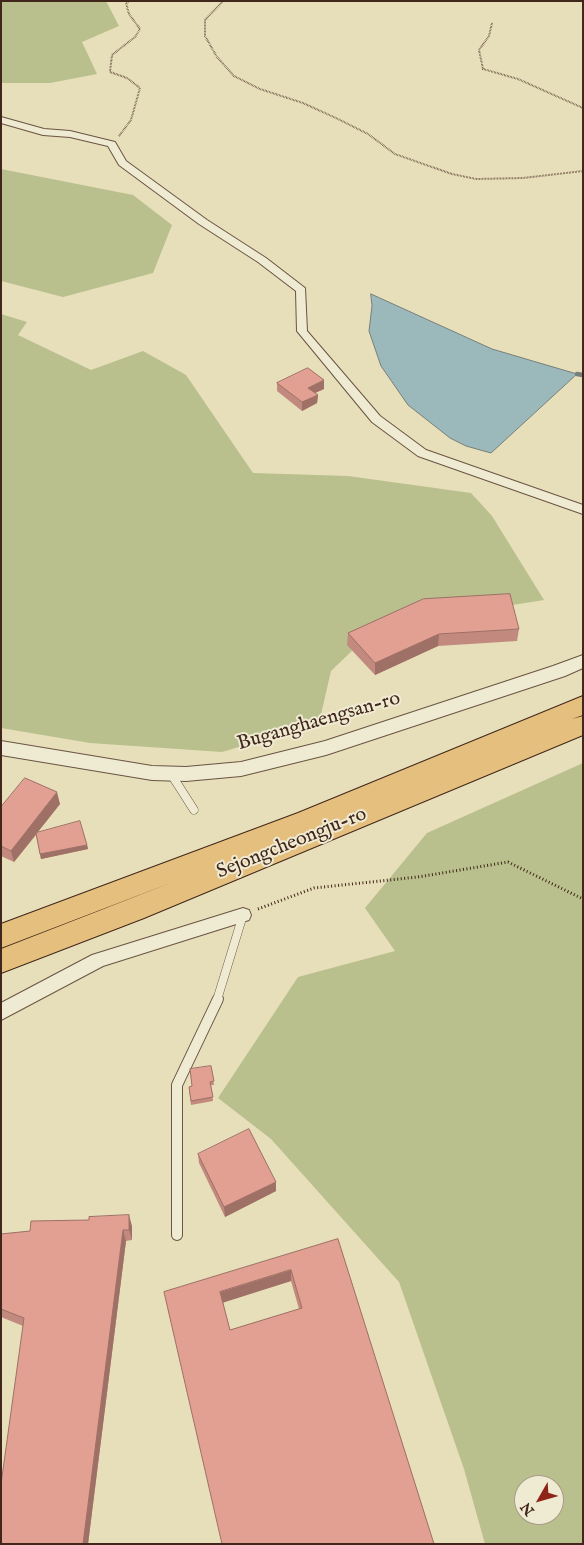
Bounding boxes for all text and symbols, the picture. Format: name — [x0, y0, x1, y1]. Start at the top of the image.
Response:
street label: Buganghaengsan-ro — [235, 687, 403, 757]
street label: Sejongcheongju-ro — [214, 803, 370, 885]
north arrow — [514, 1475, 564, 1525]
text: N — [517, 1498, 539, 1519]

